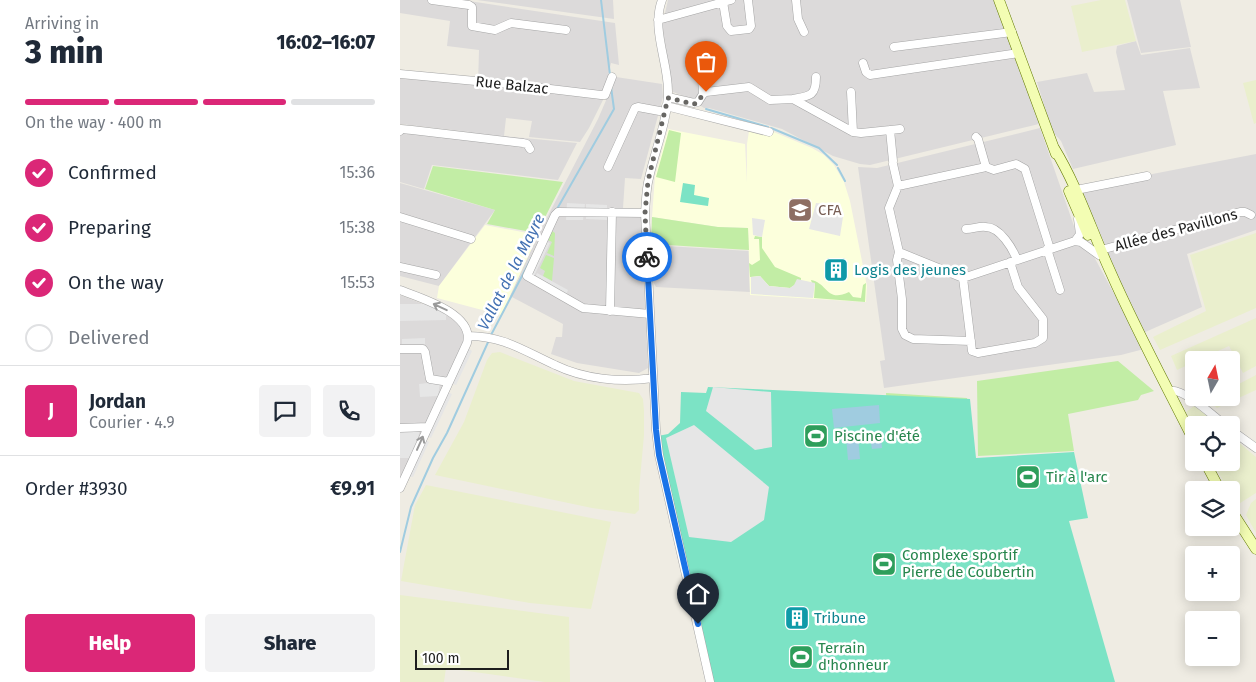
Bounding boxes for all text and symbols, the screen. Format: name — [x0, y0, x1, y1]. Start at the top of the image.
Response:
text: Arriving in — [25, 14, 99, 33]
text: 16:02–16:07 — [277, 31, 375, 54]
text: 3 min — [25, 33, 103, 71]
pin — [685, 41, 727, 92]
icon: bag — [692, 48, 720, 76]
street label: Rue Balzac — [475, 72, 549, 98]
text: On the way · 400 m — [25, 113, 162, 132]
icon: check — [25, 159, 53, 187]
text: Confirmed — [68, 161, 157, 184]
text: 15:36 — [340, 163, 375, 182]
school or university icon: CFA — [787, 197, 813, 223]
place label: CFA — [818, 201, 842, 219]
street label: Allée des Pavillons — [1113, 205, 1239, 255]
water label: Vallat de la Mayre — [473, 211, 549, 333]
icon: check — [25, 214, 53, 242]
text: Preparing — [68, 216, 151, 239]
text: 15:38 — [339, 218, 375, 237]
courier — [622, 232, 672, 282]
icon: bike — [633, 243, 661, 271]
building icon: Logis des jeunes — [823, 257, 849, 283]
place label: Logis des jeunes — [854, 261, 966, 279]
icon: check — [25, 269, 53, 297]
text: On the way — [68, 271, 164, 294]
text: 15:53 — [340, 273, 375, 292]
one-way arrow — [433, 302, 448, 311]
text: Delivered — [68, 326, 150, 349]
north arrow — [1185, 351, 1240, 406]
map controls — [1185, 351, 1240, 666]
button: chat — [259, 385, 311, 437]
button: phone — [323, 385, 375, 437]
text: Jordan — [89, 390, 146, 413]
text: J — [48, 399, 54, 422]
text: Courier · 4.9 — [89, 413, 175, 432]
button: locate — [1185, 416, 1240, 471]
sports icon: Piscine d'été — [803, 423, 829, 449]
place label: Piscine d'été — [834, 427, 920, 445]
one-way arrow — [416, 436, 426, 451]
sports icon: Tir à l'arc — [1015, 464, 1041, 490]
place label: Tir à l'arc — [1046, 468, 1108, 486]
text: Order #3930 — [25, 477, 128, 500]
text: €9.91 — [330, 477, 375, 500]
button: layers — [1185, 481, 1240, 536]
place label: Complexe sportif Pierre de Coubertin — [902, 546, 1034, 581]
button: + — [1185, 546, 1240, 601]
sports icon: Complexe sportif Pierre de Coubertin — [871, 551, 897, 577]
pin — [677, 573, 719, 624]
icon: home — [684, 580, 712, 608]
building icon: Tribune — [784, 605, 810, 631]
place label: Tribune — [814, 609, 866, 627]
button: − — [1185, 611, 1240, 666]
button: Help — [25, 614, 195, 672]
button: Share — [205, 614, 375, 672]
place label: Terrain d'honneur — [818, 639, 888, 674]
sports icon: Terrain d'honneur — [788, 644, 814, 670]
scale bar — [415, 647, 509, 670]
text: 100 m — [422, 650, 459, 667]

